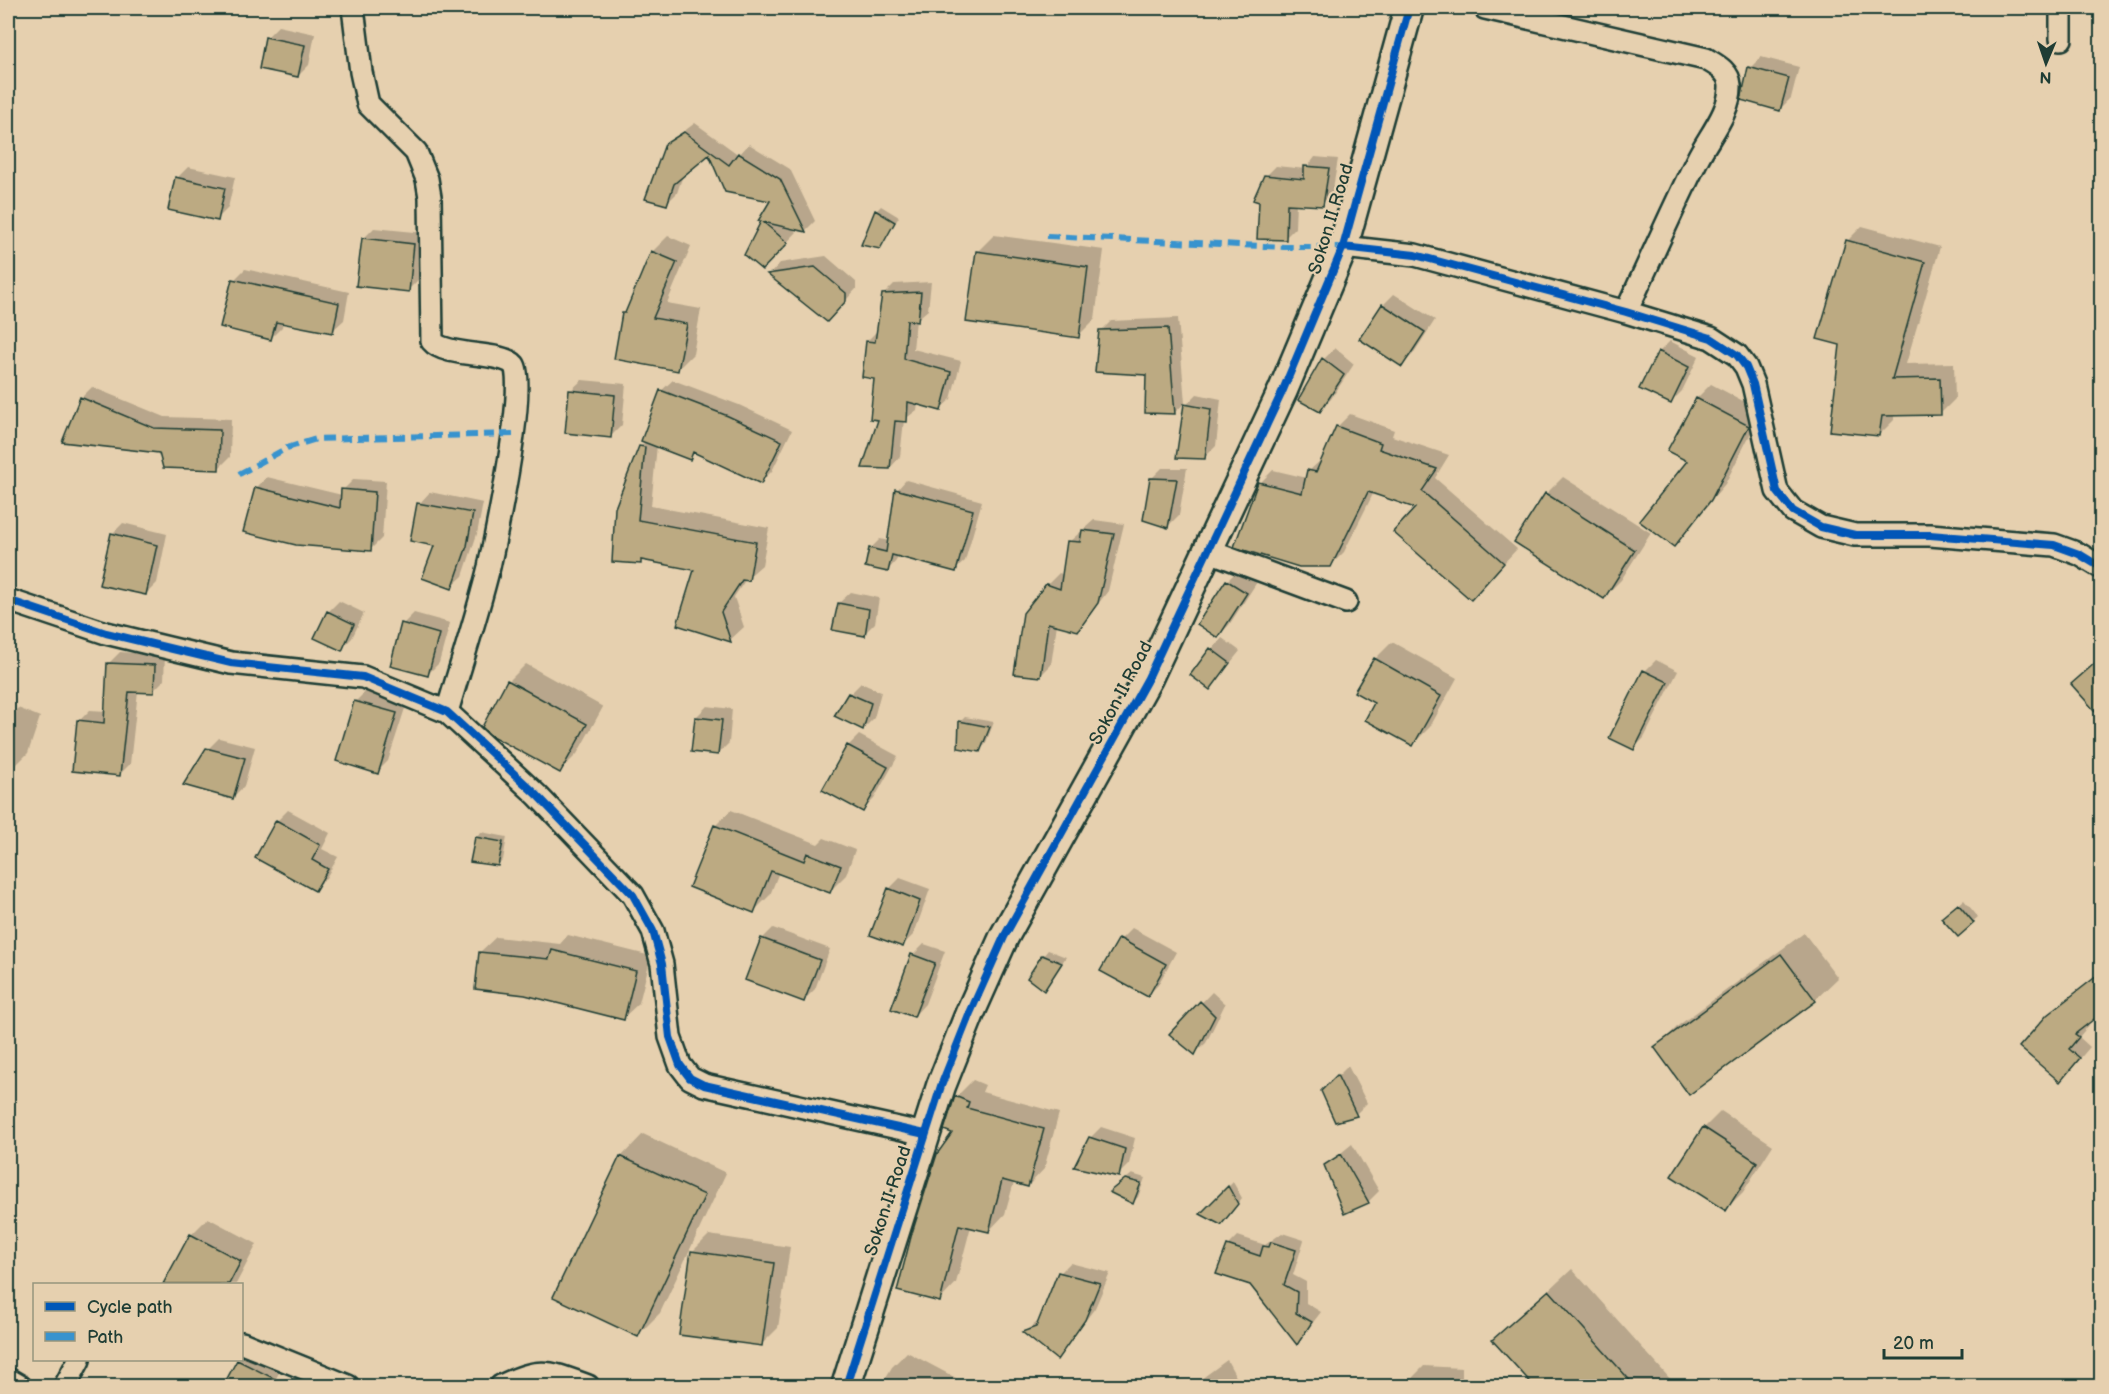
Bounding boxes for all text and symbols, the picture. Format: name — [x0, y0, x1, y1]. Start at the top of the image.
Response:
north arrow — [2016, 33, 2076, 93]
text: N — [2039, 67, 2052, 86]
street label: Sokon II Road — [1304, 161, 1358, 277]
street label: Sokon II Road — [1085, 638, 1157, 748]
street label: Sokon II Road — [860, 1143, 916, 1259]
legend — [33, 1283, 243, 1361]
text: Cycle path — [87, 1297, 173, 1318]
scale bar — [1884, 1322, 1962, 1360]
text: Path — [87, 1327, 123, 1348]
text: 20 m — [1893, 1333, 1934, 1354]

